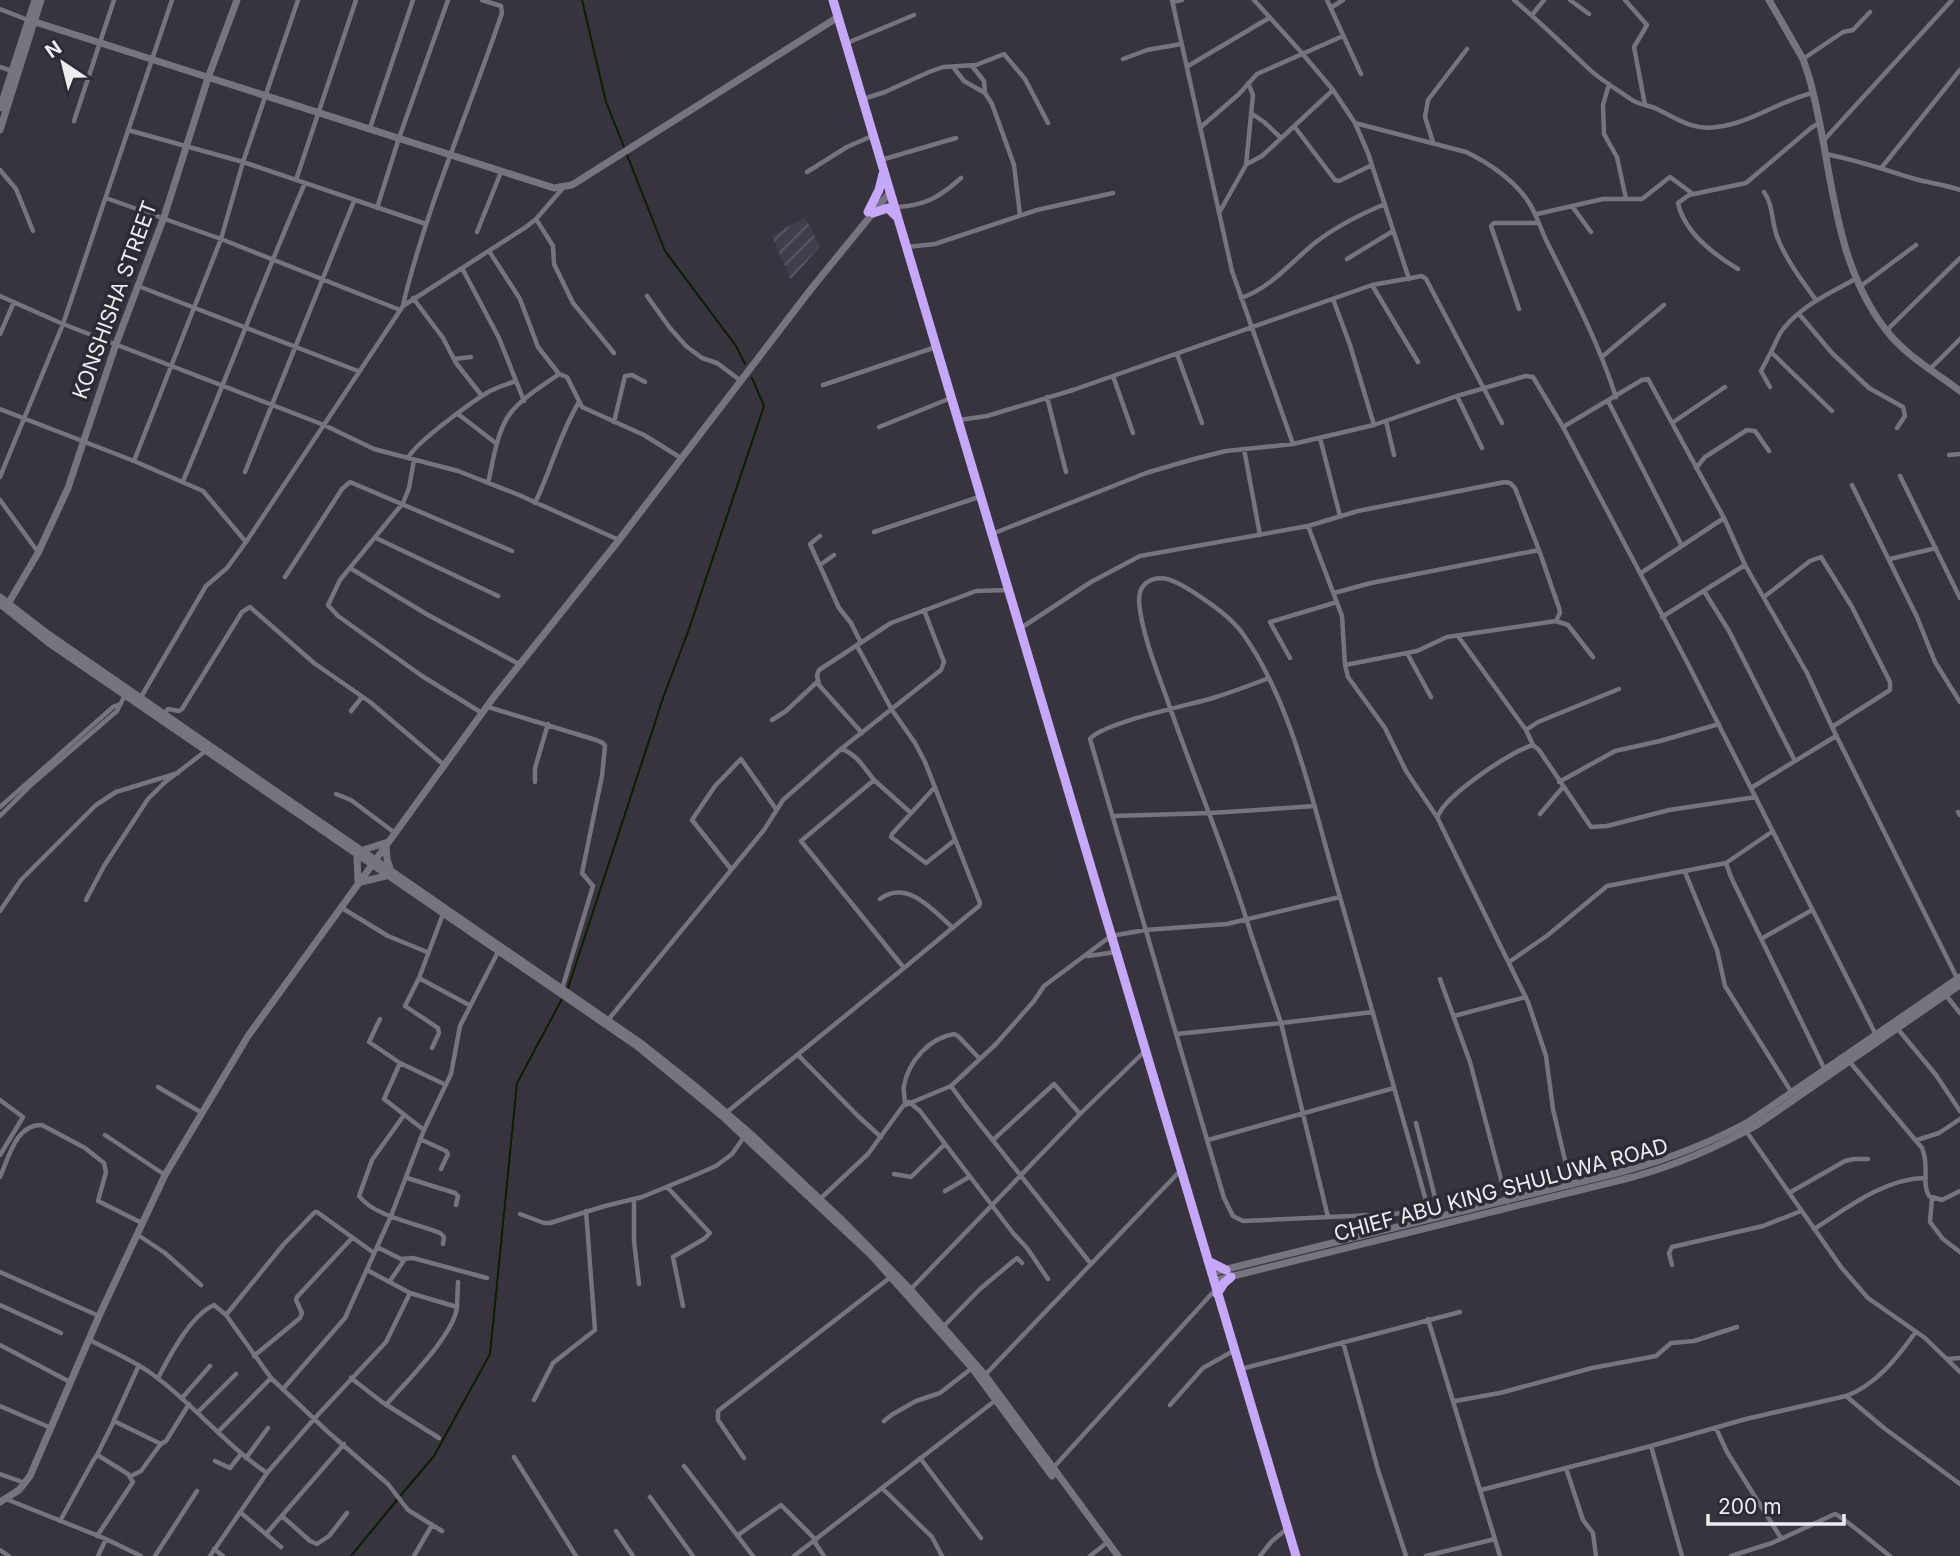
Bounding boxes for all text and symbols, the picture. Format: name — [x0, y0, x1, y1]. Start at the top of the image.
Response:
north arrow — [28, 28, 98, 98]
text: N — [41, 36, 66, 63]
street label: KONSHISHA STREET — [67, 197, 162, 402]
street label: CHIEF ABU KING SHULUWA ROAD — [1331, 1133, 1671, 1246]
scale bar — [1708, 1482, 1844, 1526]
text: 200 m — [1718, 1494, 1782, 1519]

